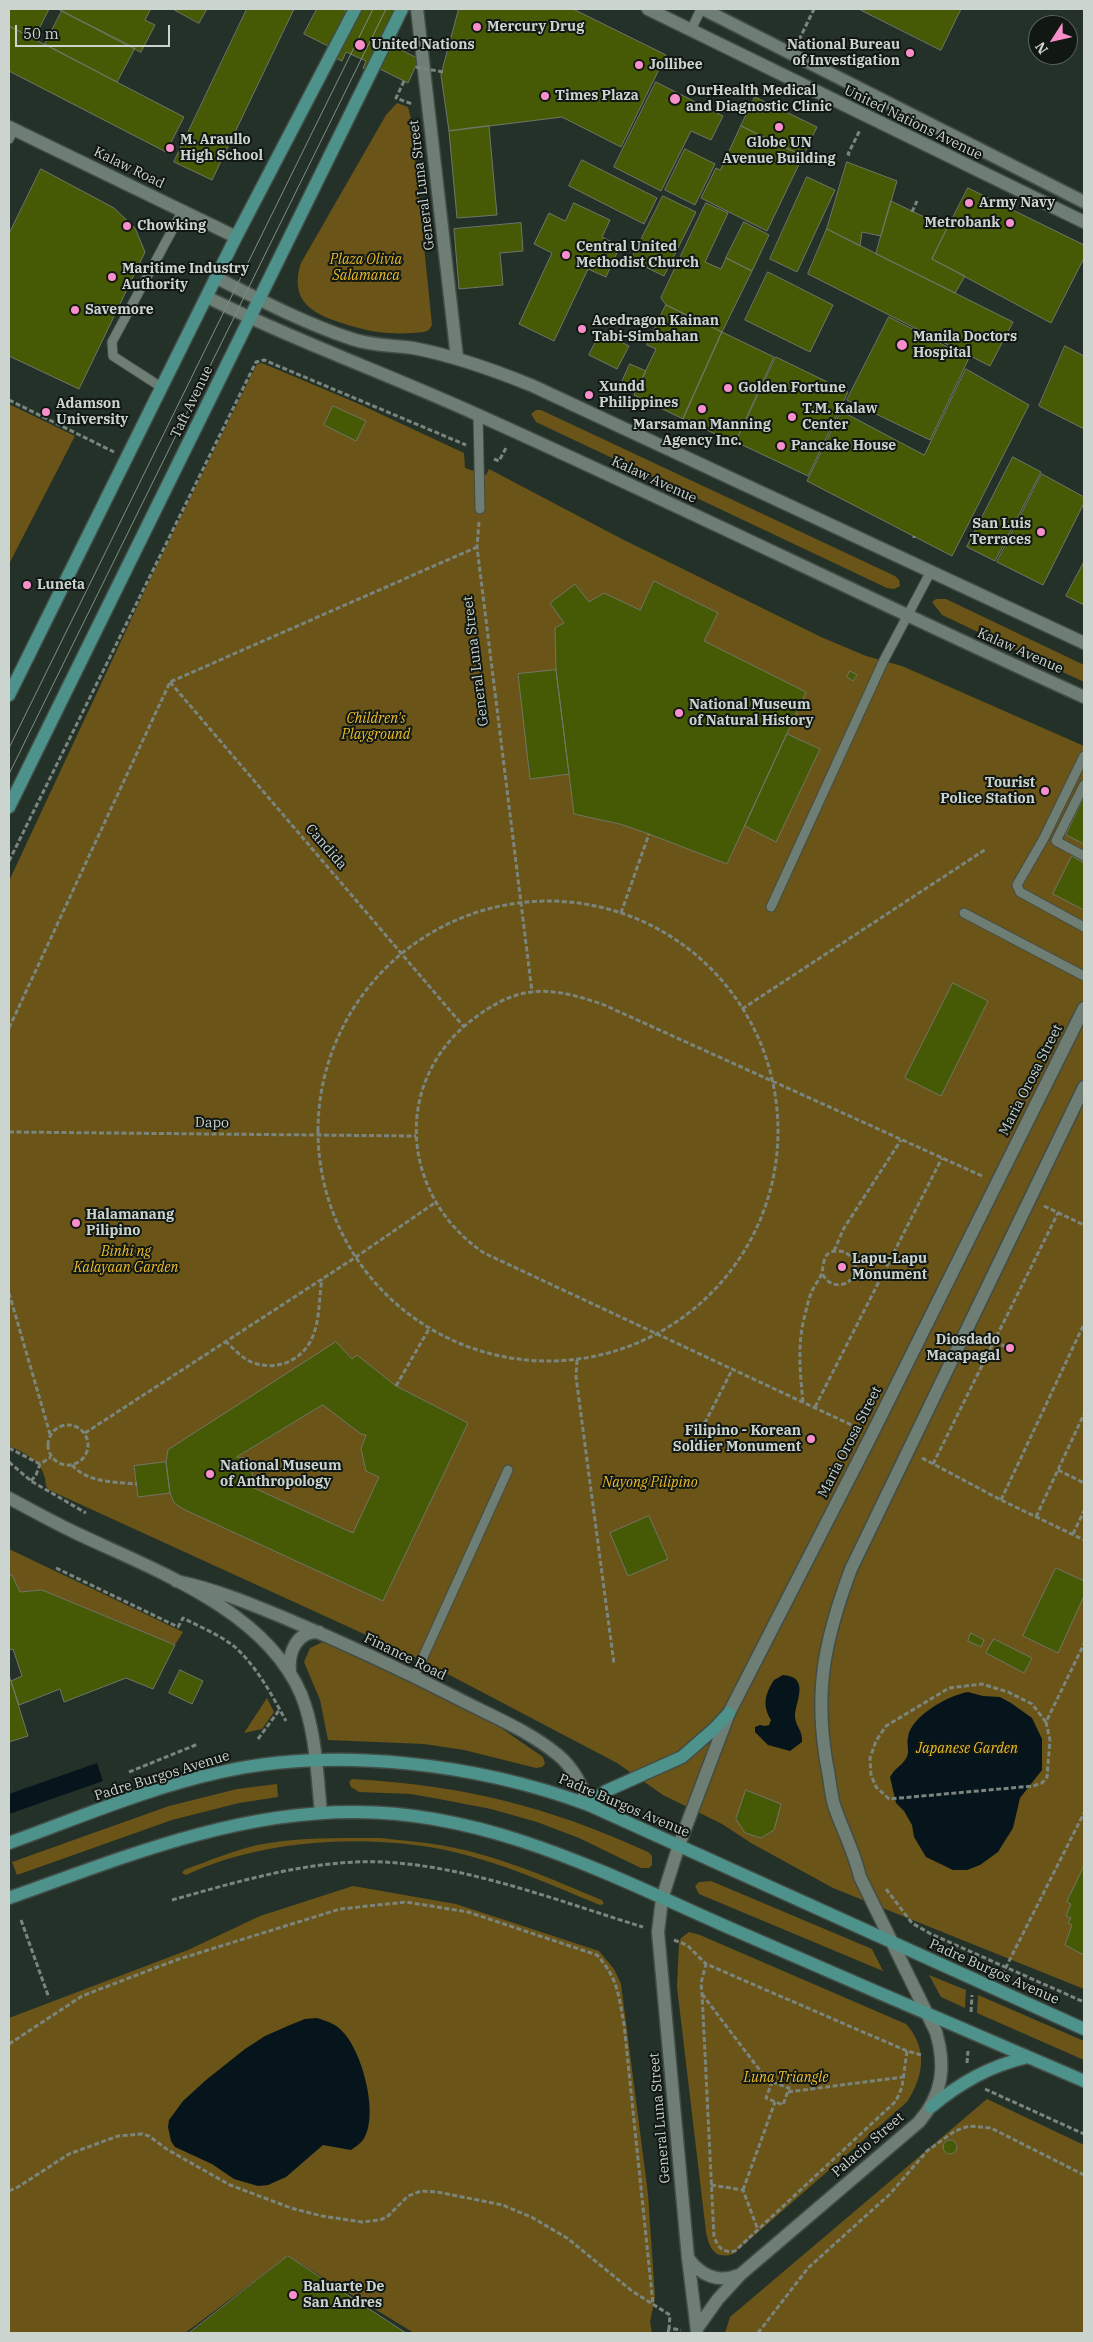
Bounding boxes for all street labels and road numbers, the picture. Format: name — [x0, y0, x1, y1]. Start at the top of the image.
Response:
street label: United Nations Avenue — [841, 82, 985, 164]
street label: General Luna Street — [406, 119, 438, 251]
street label: Kalaw Road — [91, 144, 167, 192]
street label: Taft Avenue — [167, 363, 217, 441]
street label: Kalaw Avenue — [609, 453, 699, 507]
street label: General Luna Street — [460, 595, 492, 727]
street label: Kalaw Avenue — [974, 625, 1066, 677]
street label: Candida — [302, 821, 350, 873]
street label: Maria Orosa Street — [996, 1022, 1066, 1138]
street label: Dapo — [195, 1114, 229, 1132]
street label: Maria Orosa Street — [815, 1384, 885, 1500]
street label: Finance Road — [361, 1630, 449, 1684]
street label: Padre Burgos Avenue — [92, 1747, 232, 1805]
street label: Padre Burgos Avenue — [556, 1771, 692, 1841]
street label: Padre Burgos Avenue — [926, 1936, 1062, 2008]
street label: General Luna Street — [646, 2052, 674, 2184]
street label: Palacio Street — [828, 2109, 908, 2181]

